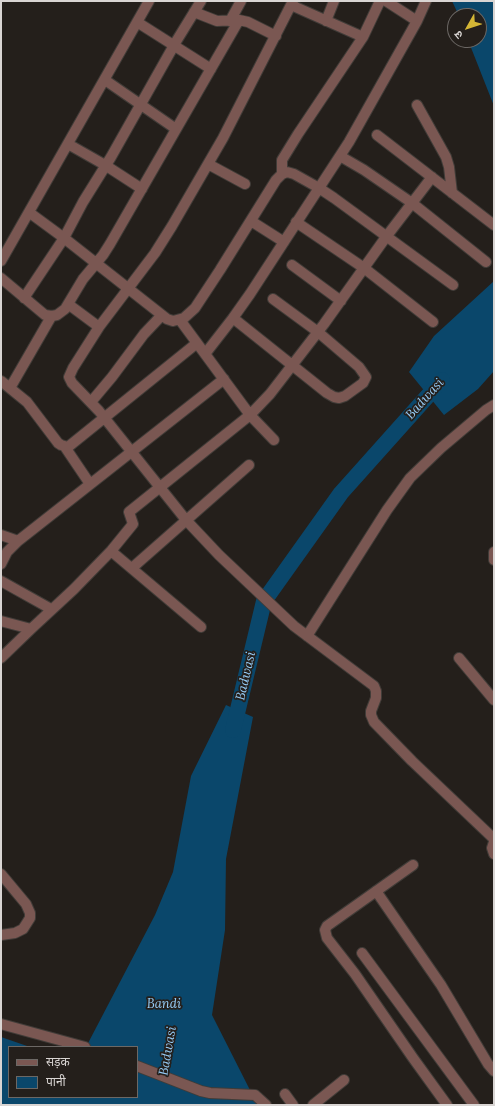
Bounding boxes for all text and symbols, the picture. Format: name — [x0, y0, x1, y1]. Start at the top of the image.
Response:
north arrow — [447, 8, 487, 48]
text: उ — [451, 28, 466, 42]
water label: Badwasi — [403, 375, 447, 423]
water label: Badwasi — [233, 650, 259, 702]
water label: Bandi — [147, 996, 181, 1012]
water label: Badwasi — [156, 1025, 180, 1077]
legend — [8, 1046, 138, 1098]
text: सड़क — [46, 1054, 70, 1069]
text: पानी — [46, 1074, 66, 1089]

